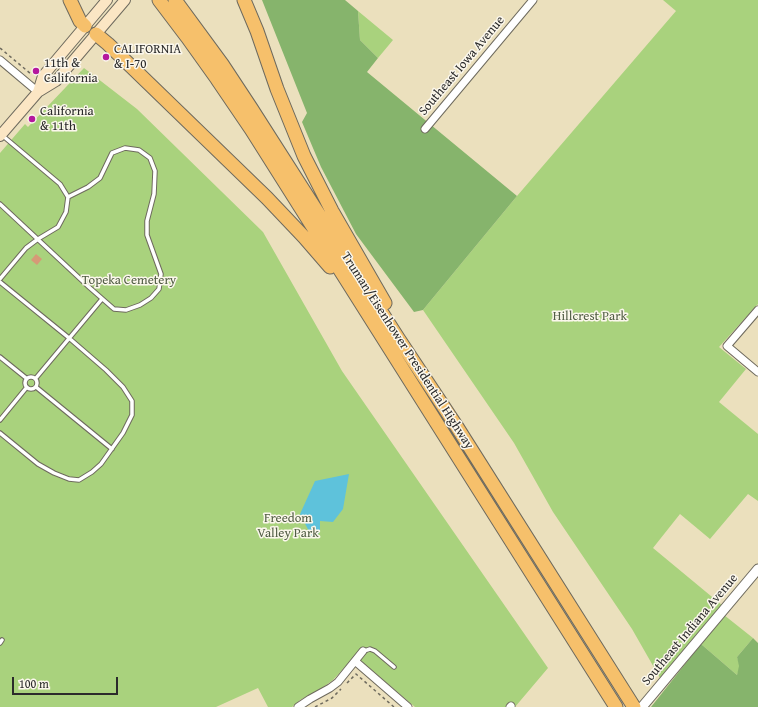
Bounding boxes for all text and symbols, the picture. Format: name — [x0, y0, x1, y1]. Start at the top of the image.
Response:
street label: Southeast Iowa Avenue — [416, 13, 508, 119]
place label: CALIFORNIA & I-70 — [114, 42, 181, 73]
marker: CALIFORNIA & I-70 — [101, 52, 111, 62]
place label: 11th & California — [44, 56, 98, 87]
marker: 11th & California — [31, 66, 41, 76]
place label: California & 11th — [40, 104, 94, 135]
marker: California & 11th — [27, 114, 37, 124]
street label: Truman/Eisenhower Presidential Highway — [337, 250, 477, 452]
park label: Topeka Cemetery — [82, 273, 176, 289]
park label: Hillcrest Park — [553, 309, 627, 325]
park label: Freedom Valley Park — [257, 511, 319, 542]
street label: Southeast Indiana Avenue — [639, 571, 741, 689]
scale bar — [14, 669, 120, 695]
text: 100 m — [19, 675, 49, 692]

